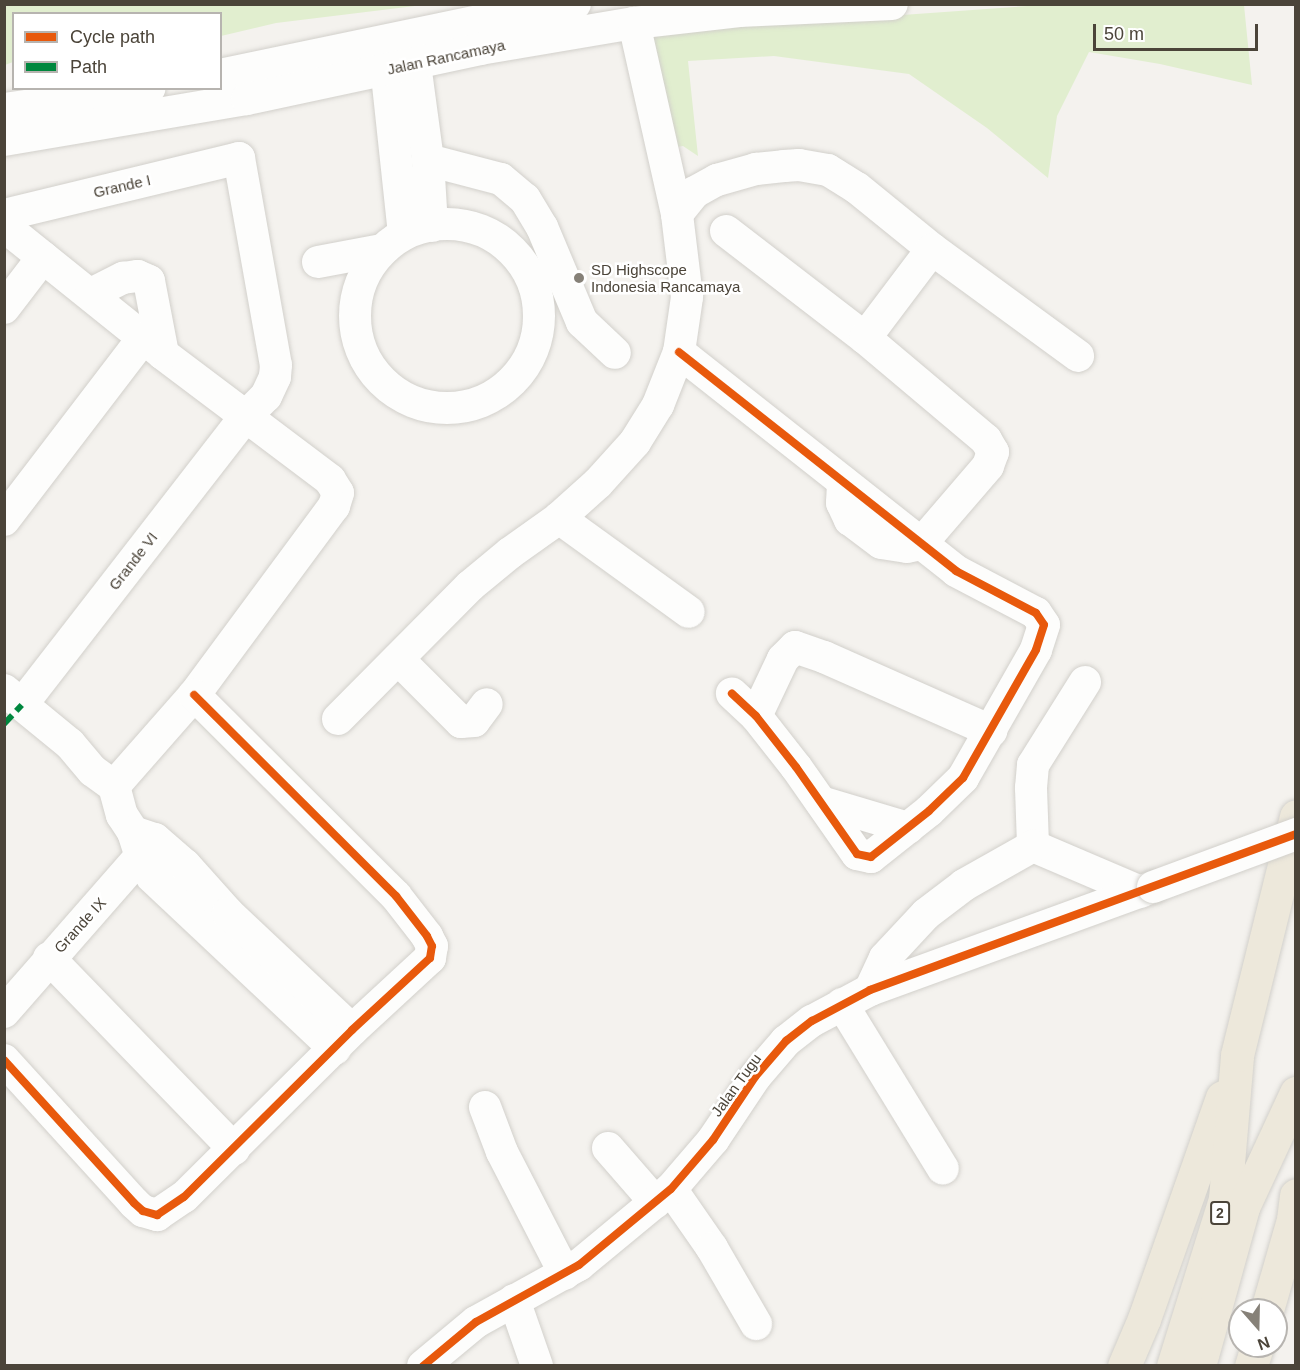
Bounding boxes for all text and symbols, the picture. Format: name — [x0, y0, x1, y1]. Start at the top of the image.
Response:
legend — [12, 12, 222, 90]
scale bar — [1096, 12, 1261, 50]
text: 50 m — [1104, 24, 1144, 44]
text: Cycle path — [70, 27, 155, 47]
street label: Jalan Rancamaya — [385, 36, 507, 78]
text: Path — [70, 57, 107, 77]
street label: Grande I — [92, 171, 152, 201]
place label: SD Highscope Indonesia Rancamaya — [591, 260, 740, 295]
marker: SD Highscope Indonesia Rancamaya — [572, 271, 586, 285]
street label: Grande VI — [105, 529, 161, 593]
street label: Grande IX — [50, 894, 110, 956]
street label: Jalan Tugu — [707, 1050, 765, 1120]
road number: 2 — [1210, 1202, 1230, 1224]
north arrow — [1228, 1298, 1288, 1358]
text: N — [1255, 1334, 1272, 1353]

